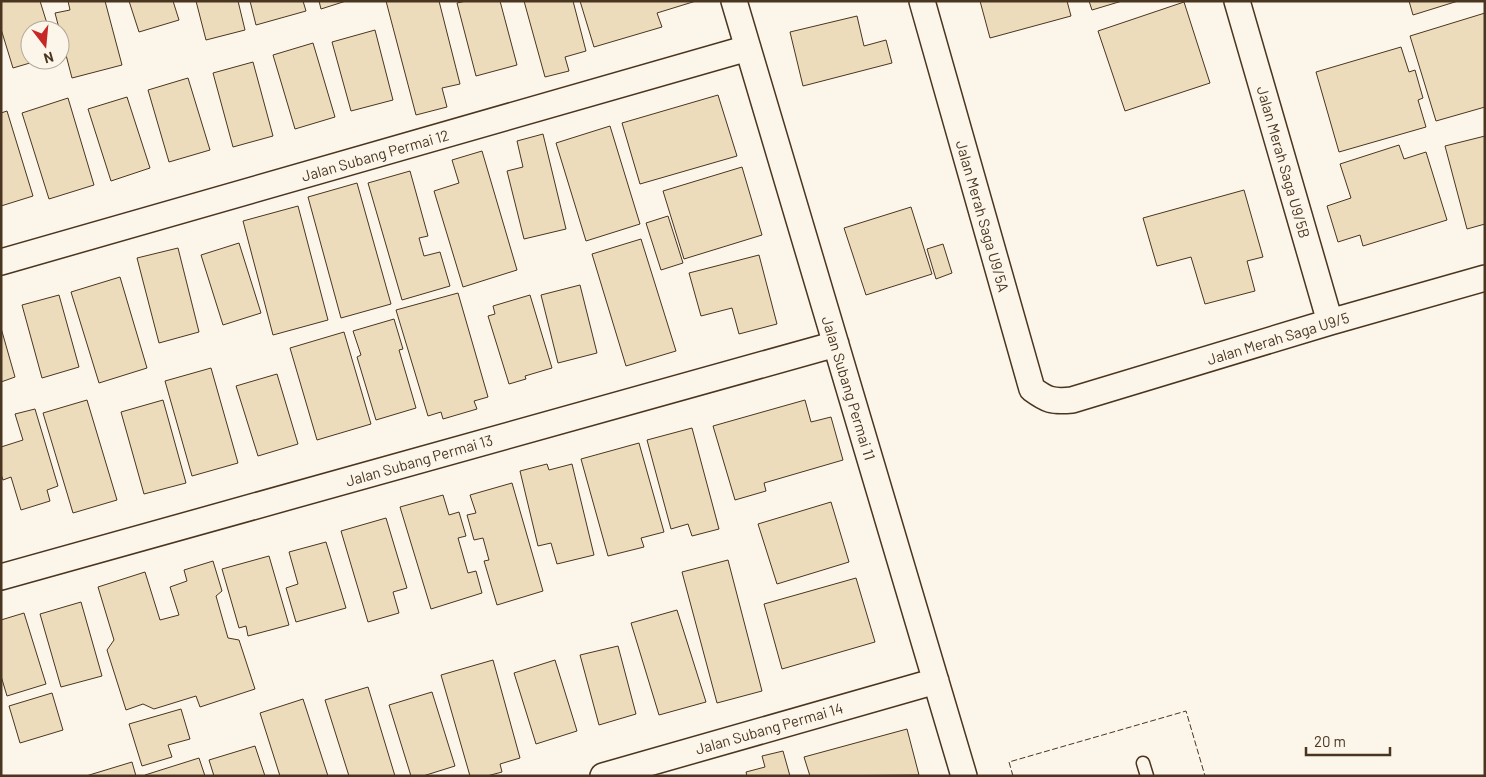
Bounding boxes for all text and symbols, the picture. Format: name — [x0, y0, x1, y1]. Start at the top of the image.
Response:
north arrow — [20, 20, 70, 70]
text: N — [42, 49, 56, 67]
street label: Jalan Merah Saga U9/5B — [1254, 84, 1314, 240]
street label: Jalan Subang Permai 12 — [299, 125, 451, 185]
street label: Jalan Merah Saga U9/5A — [953, 138, 1013, 294]
street label: Jalan Merah Saga U9/5 — [1205, 308, 1351, 368]
street label: Jalan Subang Permai 11 — [818, 314, 880, 462]
street label: Jalan Subang Permai 13 — [343, 430, 495, 490]
street label: Jalan Subang Permai 14 — [693, 698, 845, 758]
scale bar — [1306, 724, 1390, 756]
text: 20 m — [1314, 732, 1346, 750]

